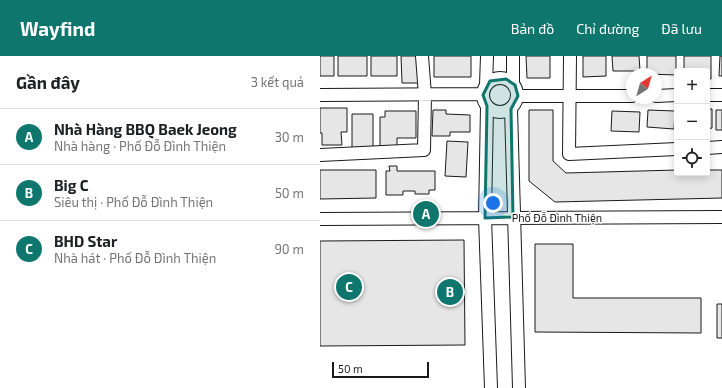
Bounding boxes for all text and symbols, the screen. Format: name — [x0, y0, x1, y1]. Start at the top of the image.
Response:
text: Wayfind — [20, 17, 95, 40]
text: Bản đồ — [511, 20, 554, 37]
text: Chỉ đường — [576, 20, 639, 37]
text: Đã lưu — [661, 20, 702, 37]
north arrow — [626, 68, 662, 104]
map controls — [674, 68, 710, 176]
button: + — [674, 68, 710, 104]
text: Gần đây — [16, 72, 80, 92]
text: 3 kết quả — [251, 74, 304, 90]
button: − — [674, 104, 710, 140]
text: Nhà Hàng BBQ Baek Jeong — [54, 120, 237, 138]
text: A — [25, 129, 33, 145]
text: 30 m — [275, 129, 304, 145]
text: Nhà hàng · Phố Đỗ Đình Thiện — [54, 138, 226, 154]
button: locate — [674, 140, 710, 176]
text: Big C — [54, 176, 89, 194]
text: B — [25, 185, 33, 201]
text: 50 m — [275, 185, 304, 201]
your location — [483, 193, 503, 213]
text: Siêu thị · Phố Đỗ Đình Thiện — [54, 194, 213, 210]
pin: A — [413, 199, 439, 229]
street label: Phố Đỗ Đình Thiện — [512, 211, 602, 225]
text: BHD Star — [54, 232, 117, 250]
text: C — [25, 241, 33, 257]
text: 90 m — [274, 241, 304, 257]
text: Nhà hát · Phố Đỗ Đình Thiện — [54, 250, 216, 266]
pin: C — [336, 272, 362, 302]
pin: B — [437, 277, 463, 307]
scale bar — [332, 360, 429, 379]
text: 50 m — [338, 362, 363, 375]

